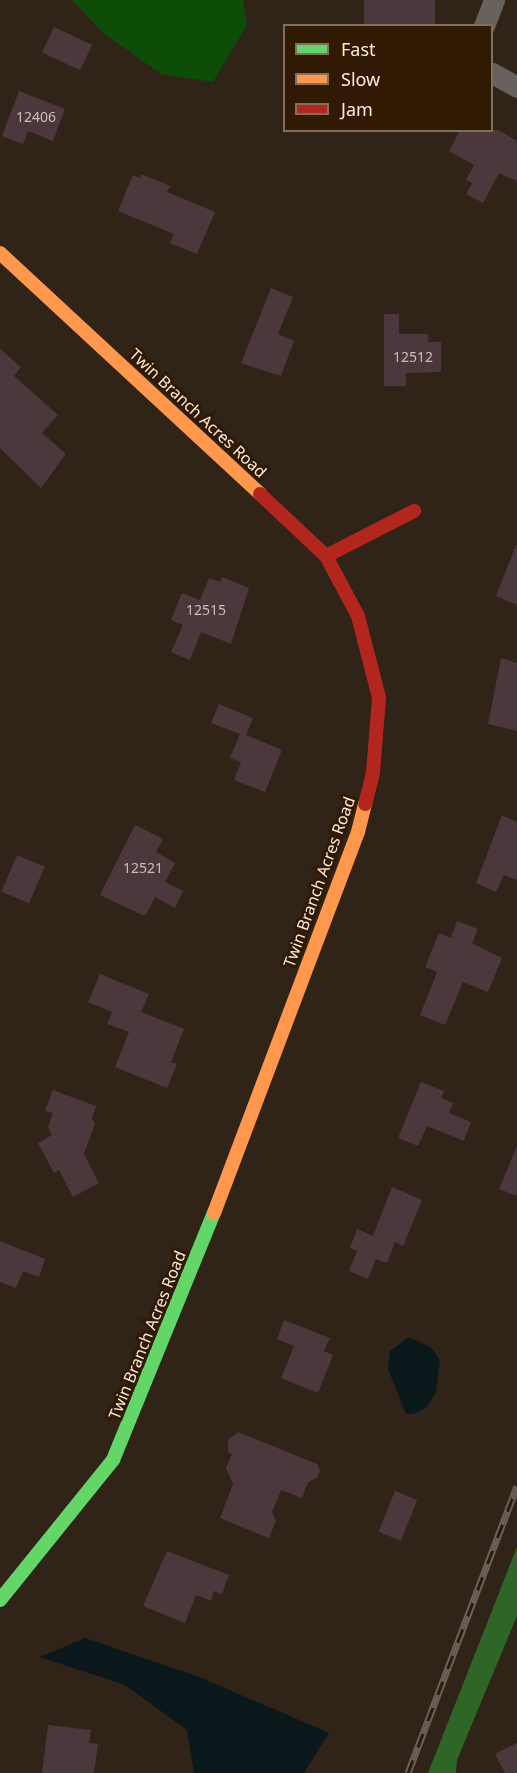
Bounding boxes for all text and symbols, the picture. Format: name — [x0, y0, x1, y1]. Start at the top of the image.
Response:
legend — [283, 24, 493, 132]
text: Fast — [341, 37, 376, 61]
text: Slow — [341, 67, 380, 91]
text: Jam — [341, 97, 373, 121]
house number: 12406 — [16, 109, 56, 125]
street label: Twin Branch Acres Road — [126, 345, 270, 481]
house number: 12512 — [393, 349, 433, 365]
house number: 12515 — [186, 602, 226, 618]
street label: Twin Branch Acres Road — [279, 794, 359, 970]
house number: 12521 — [123, 860, 163, 876]
street label: Twin Branch Acres Road — [104, 1248, 190, 1422]

